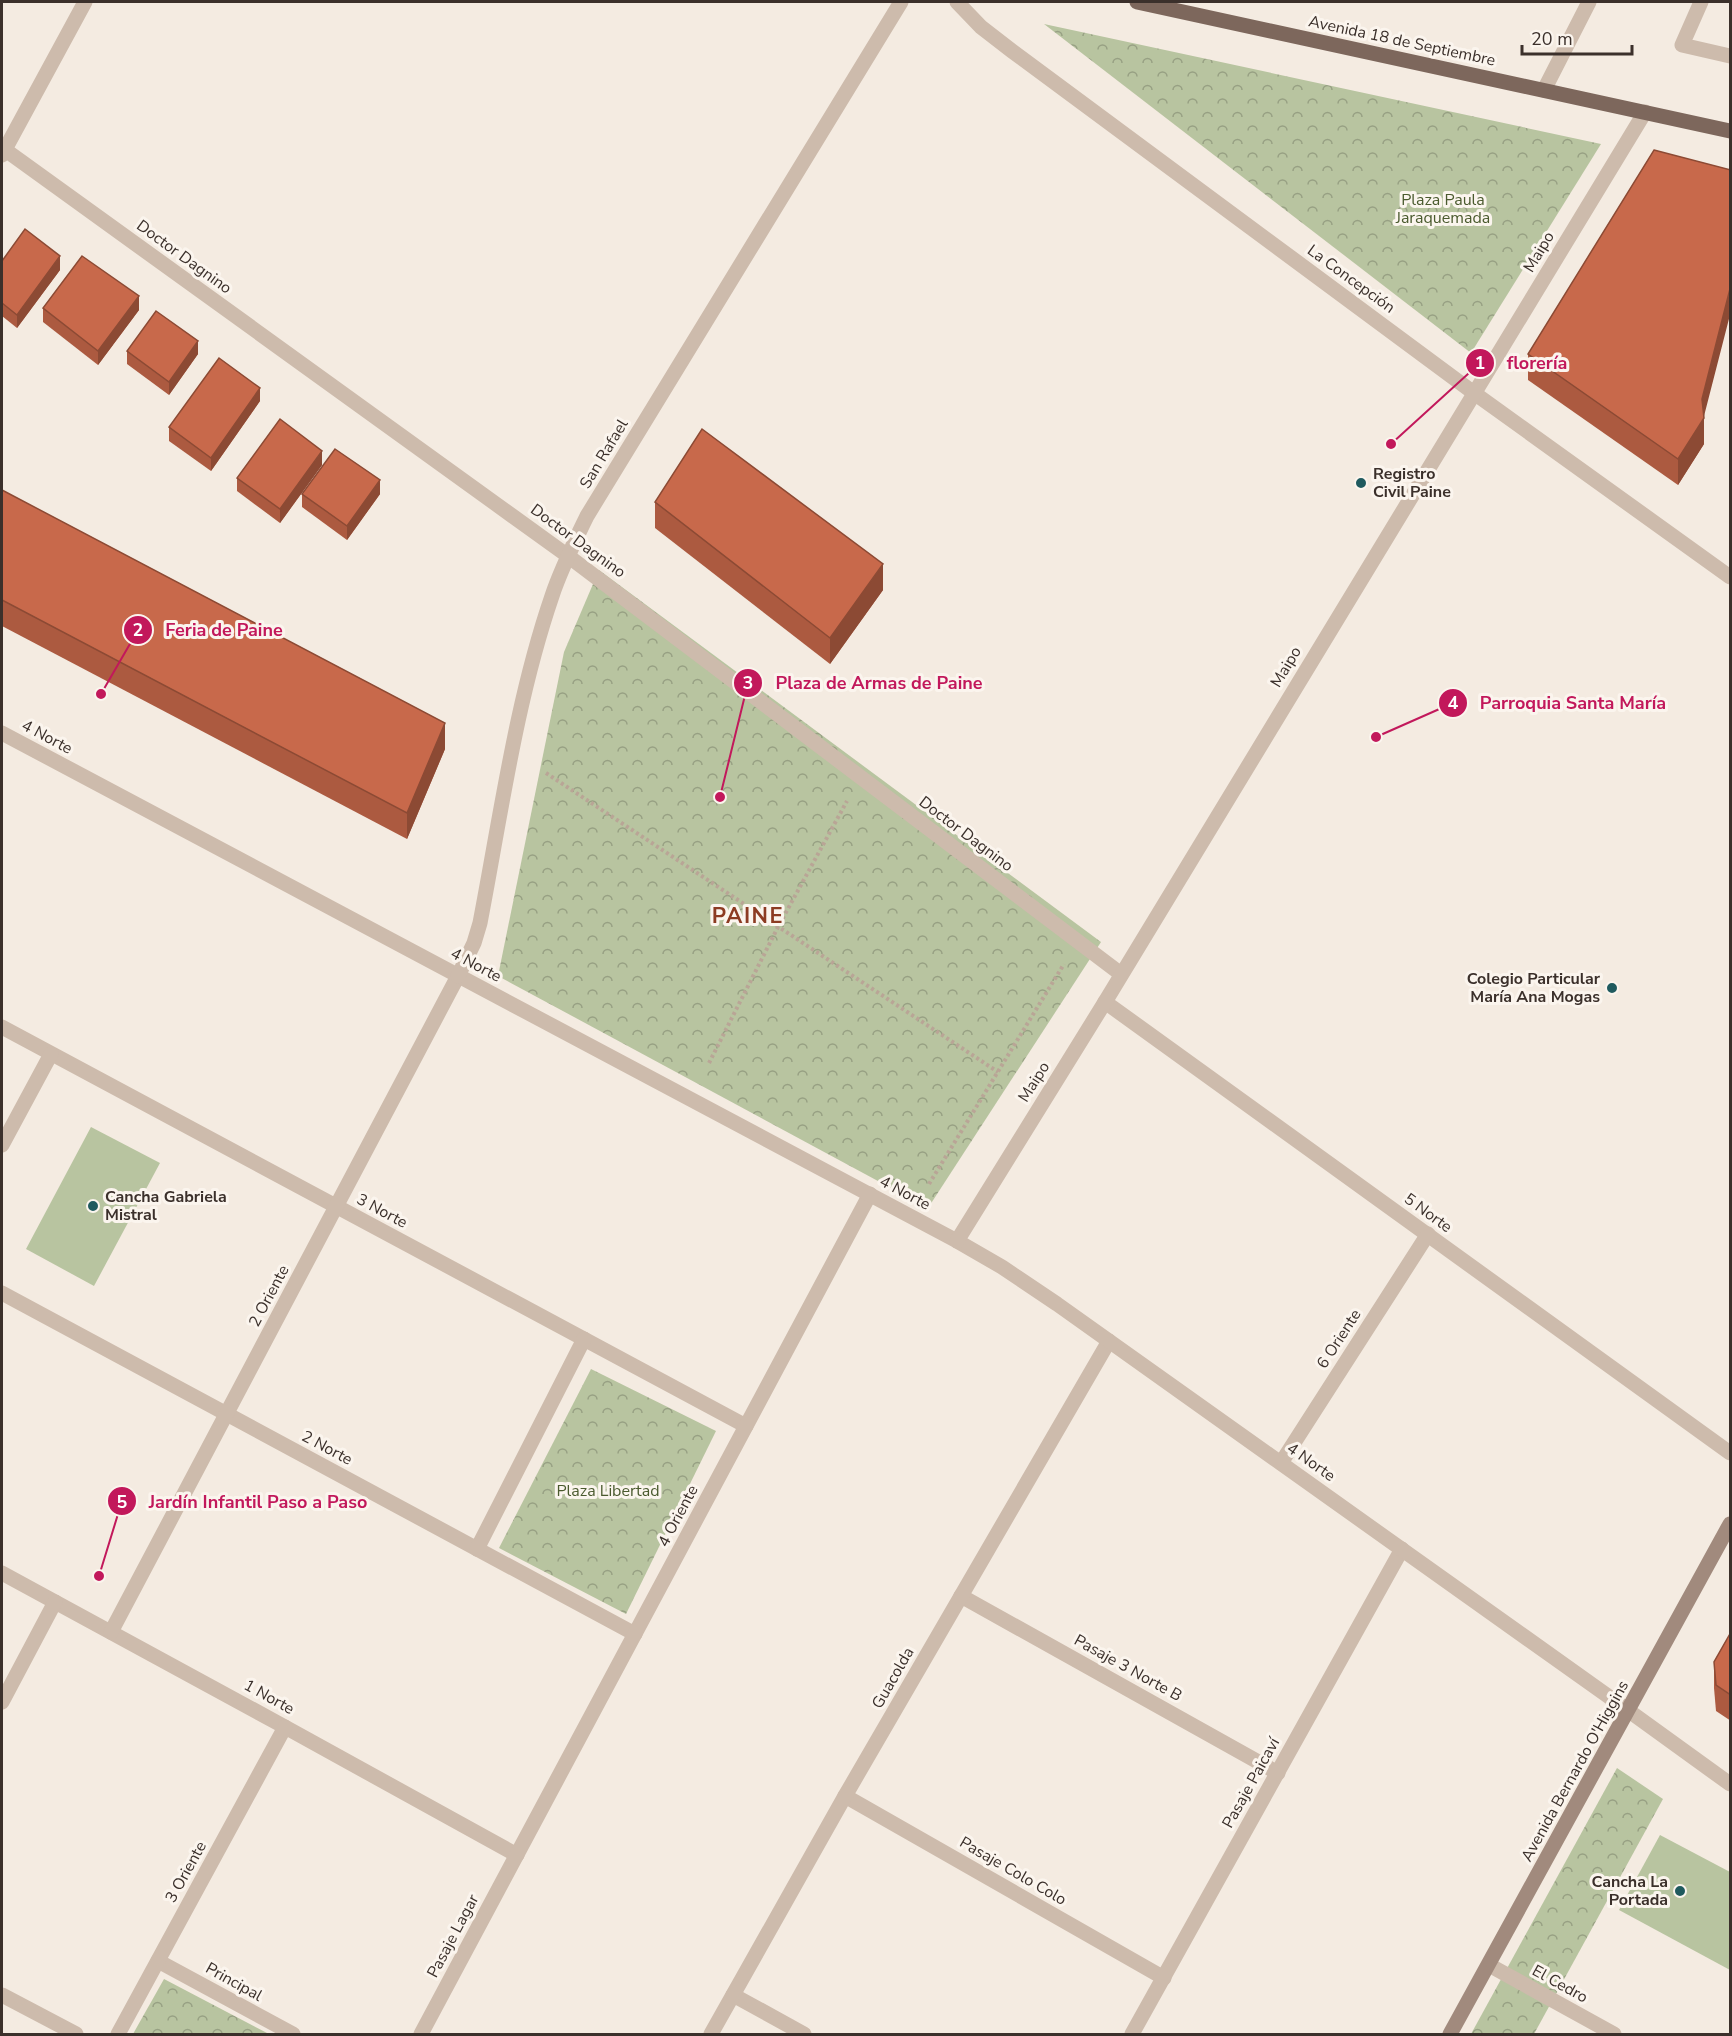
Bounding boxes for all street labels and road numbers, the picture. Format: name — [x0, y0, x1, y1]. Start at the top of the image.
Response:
street label: Avenida 18 de Septiembre — [1307, 10, 1497, 72]
street label: Doctor Dagnino — [132, 215, 236, 299]
street label: Maipo — [1518, 227, 1560, 277]
street label: La Concepción — [1303, 240, 1399, 318]
street label: San Rafael — [575, 415, 634, 493]
street label: Doctor Dagnino — [526, 499, 630, 583]
street label: Maipo — [1265, 642, 1307, 692]
street label: 4 Norte — [18, 714, 76, 760]
street label: Doctor Dagnino — [914, 791, 1018, 877]
street label: 4 Norte — [447, 942, 505, 988]
street label: Maipo — [1013, 1057, 1055, 1107]
street label: 4 Norte — [876, 1170, 934, 1216]
street label: 3 Norte — [353, 1188, 411, 1234]
street label: 5 Norte — [1399, 1188, 1457, 1238]
street label: 2 Oriente — [244, 1261, 294, 1331]
street label: 6 Oriente — [1312, 1305, 1366, 1373]
street label: 2 Norte — [298, 1425, 356, 1471]
street label: 4 Norte — [1282, 1437, 1340, 1487]
street label: 4 Oriente — [653, 1481, 703, 1551]
street label: Pasaje 3 Norte B — [1070, 1629, 1186, 1707]
street label: Guacolda — [867, 1643, 919, 1713]
street label: 1 Norte — [240, 1674, 298, 1720]
street label: Avenida Bernardo O'Higgins — [1516, 1676, 1634, 1866]
street label: Pasaje Paicaví — [1217, 1733, 1286, 1832]
street label: Pasaje Colo Colo — [955, 1831, 1071, 1911]
street label: 3 Oriente — [160, 1837, 212, 1907]
street label: Pasaje Lagar — [422, 1890, 484, 1982]
street label: Principal — [201, 1957, 267, 2007]
street label: El Cedro — [1528, 1960, 1592, 2008]

